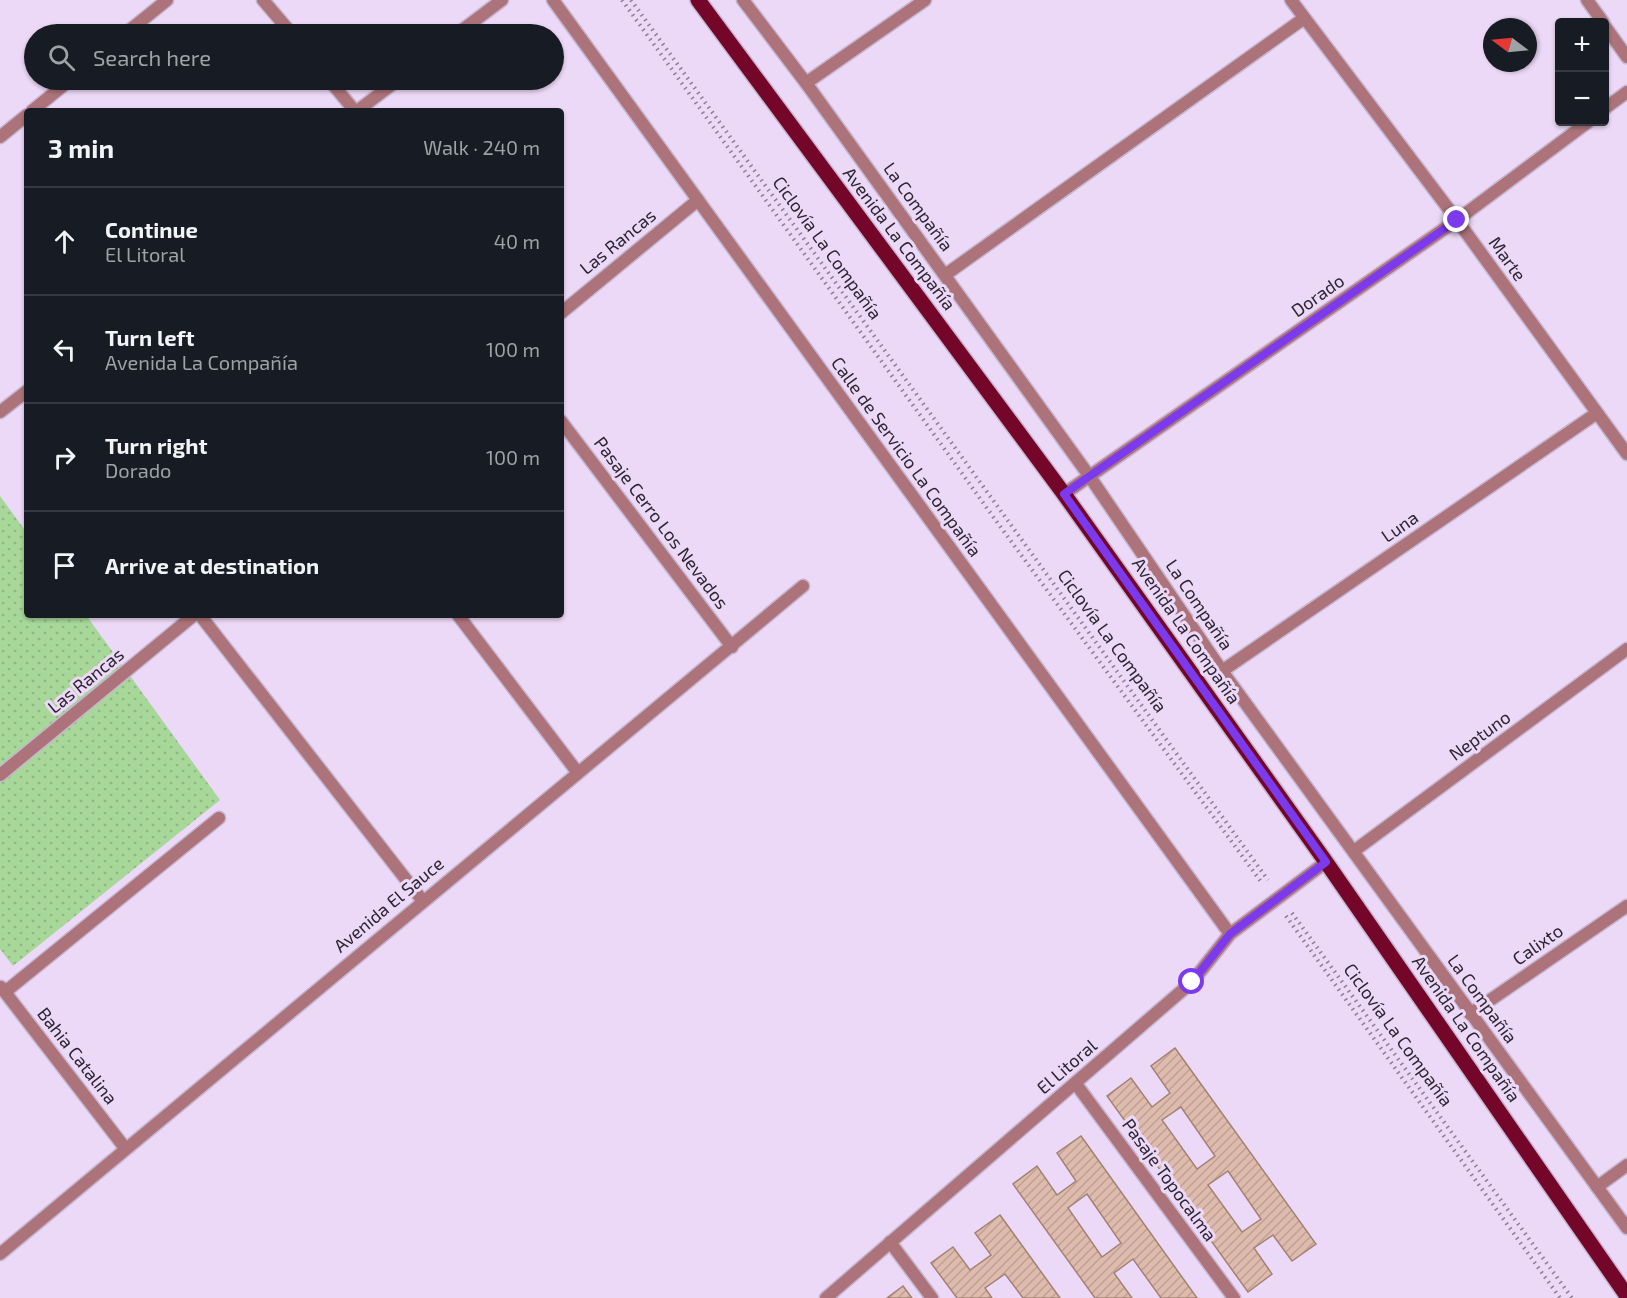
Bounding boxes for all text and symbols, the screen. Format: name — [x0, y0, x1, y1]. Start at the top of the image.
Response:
north arrow — [1483, 18, 1537, 72]
map controls — [1555, 18, 1609, 126]
button: + — [1555, 18, 1609, 72]
search box — [24, 24, 564, 90]
icon: search — [45, 41, 78, 74]
text: Search here — [93, 44, 211, 70]
button: − — [1555, 72, 1609, 126]
text: 3 min — [48, 132, 114, 163]
text: Walk · 240 m — [423, 135, 540, 159]
street label: La Compañía — [879, 158, 958, 255]
street label: Avenida La Compañía — [839, 162, 961, 314]
street label: Ciclovía La Compañía — [769, 172, 887, 323]
street label: Las Rancas — [575, 204, 660, 279]
route end — [1443, 206, 1469, 232]
text: Continue — [105, 216, 198, 242]
icon: ahead — [48, 225, 81, 258]
text: 40 m — [494, 229, 540, 253]
street label: Marte — [1484, 232, 1531, 285]
text: El Litoral — [105, 242, 185, 266]
street label: Dorado — [1287, 269, 1348, 321]
text: Turn left — [105, 324, 194, 350]
icon: left — [48, 333, 81, 366]
text: 100 m — [486, 337, 540, 361]
text: Avenida La Compañía — [105, 350, 298, 374]
street label: Calle de Servicio La Compañía — [827, 352, 987, 561]
text: Turn right — [105, 432, 207, 458]
street label: Pasaje Cerro Los Nevados — [590, 432, 734, 613]
icon: right — [48, 441, 81, 474]
text: 100 m — [486, 445, 540, 469]
text: Dorado — [105, 458, 171, 482]
street label: Luna — [1377, 506, 1422, 547]
icon: arrive — [48, 549, 81, 582]
text: Arrive at destination — [105, 552, 319, 578]
street label: Avenida La Compañía — [1128, 553, 1246, 708]
street label: La Compañía — [1161, 555, 1238, 654]
street label: Ciclovía La Compañía — [1054, 565, 1172, 716]
street label: Las Rancas — [43, 643, 128, 718]
street label: Neptuno — [1444, 706, 1514, 765]
street label: Avenida El Sauce — [329, 852, 448, 957]
street label: Calixto — [1508, 919, 1567, 969]
street label: La Compañía — [1443, 950, 1522, 1047]
street label: Avenida La Compañía — [1408, 951, 1526, 1106]
street label: Ciclovía La Compañía — [1340, 959, 1458, 1110]
route start — [1178, 968, 1204, 994]
street label: Bahia Catalina — [33, 1003, 122, 1108]
street label: El Litoral — [1032, 1034, 1101, 1098]
street label: Pasaje Topocalma — [1118, 1114, 1222, 1245]

